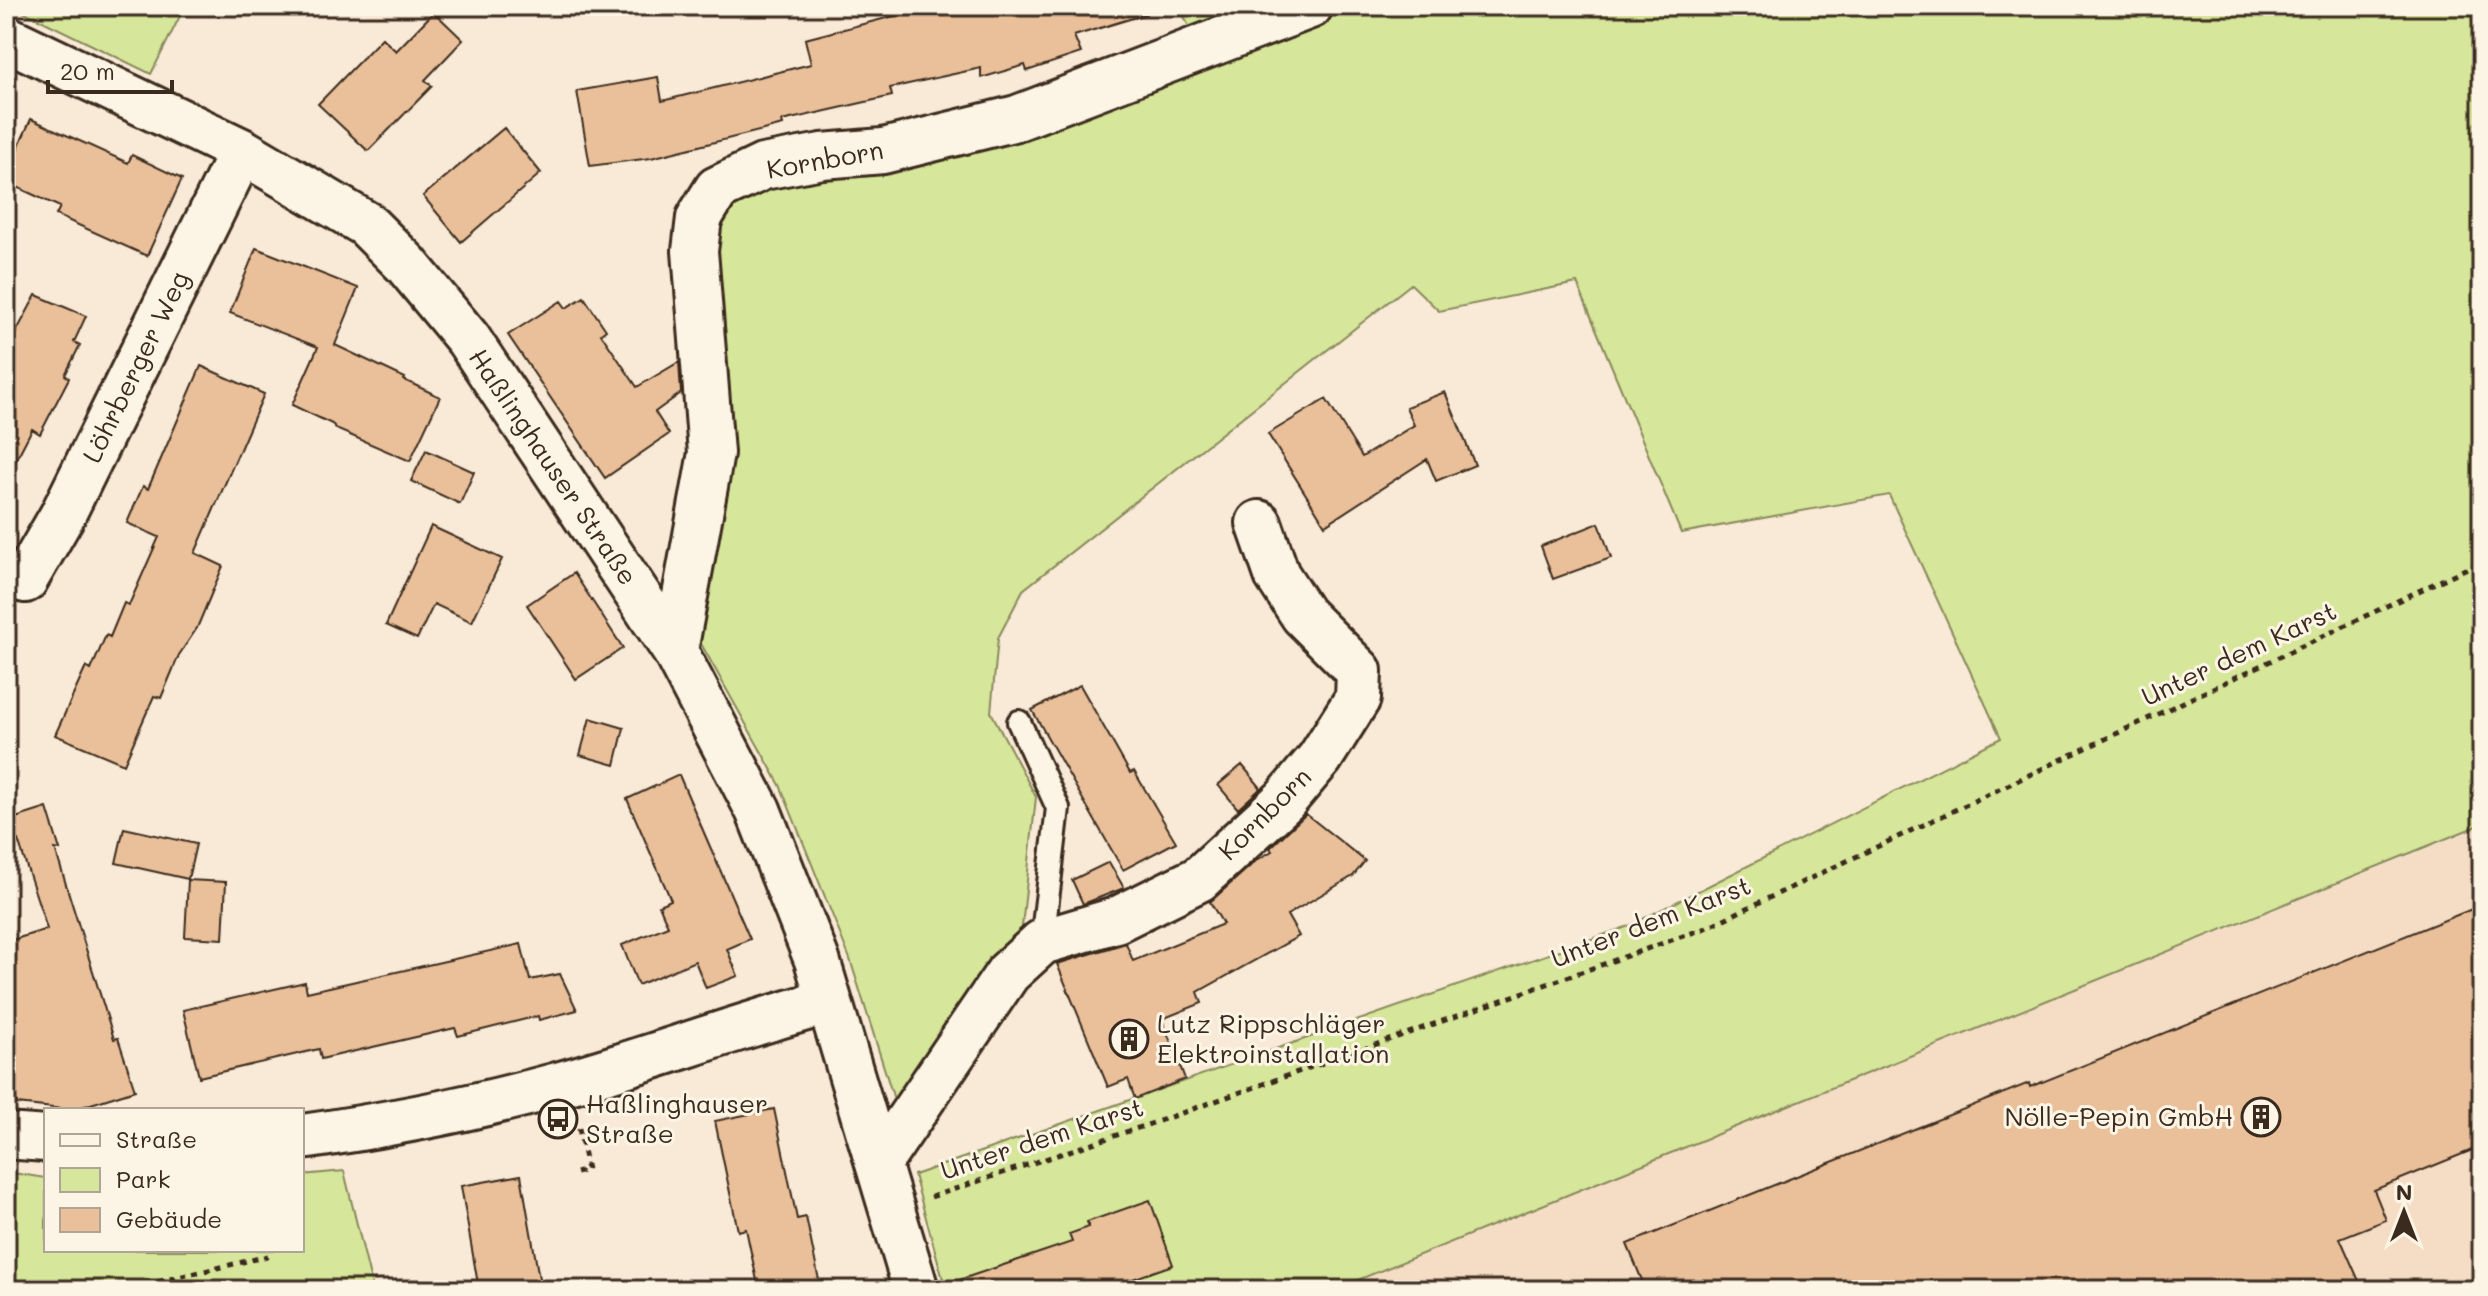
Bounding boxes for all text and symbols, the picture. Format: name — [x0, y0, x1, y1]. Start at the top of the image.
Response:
scale bar — [48, 44, 172, 94]
text: 20 m — [60, 55, 115, 86]
street label: Kornborn — [764, 132, 886, 186]
street label: Löhrberger Weg — [74, 265, 196, 468]
street label: Haßlinghauser Straße — [462, 342, 646, 591]
street label: Unter dem Karst — [2136, 593, 2342, 713]
street label: Kornborn — [1211, 760, 1318, 867]
street label: Unter dem Karst — [1546, 867, 1755, 975]
place label: Lutz Rippschläger Elektroinstallation — [1157, 1006, 1389, 1070]
building icon: Lutz Rippschläger Elektroinstallation — [1108, 1018, 1150, 1060]
place label: Haßlinghauser Straße — [586, 1086, 768, 1150]
street label: Unter dem Karst — [936, 1089, 1147, 1187]
building icon: Nölle-Pepin GmbH — [2240, 1096, 2282, 1138]
bus stop icon: Haßlinghauser Straße — [537, 1098, 579, 1140]
place label: Nölle-Pepin GmbH — [2004, 1099, 2233, 1133]
legend — [44, 1108, 304, 1252]
text: Straße — [116, 1123, 197, 1154]
text: Park — [116, 1163, 170, 1194]
north arrow — [2364, 1172, 2444, 1252]
text: N — [2396, 1177, 2412, 1206]
text: Gebäude — [116, 1203, 222, 1234]

